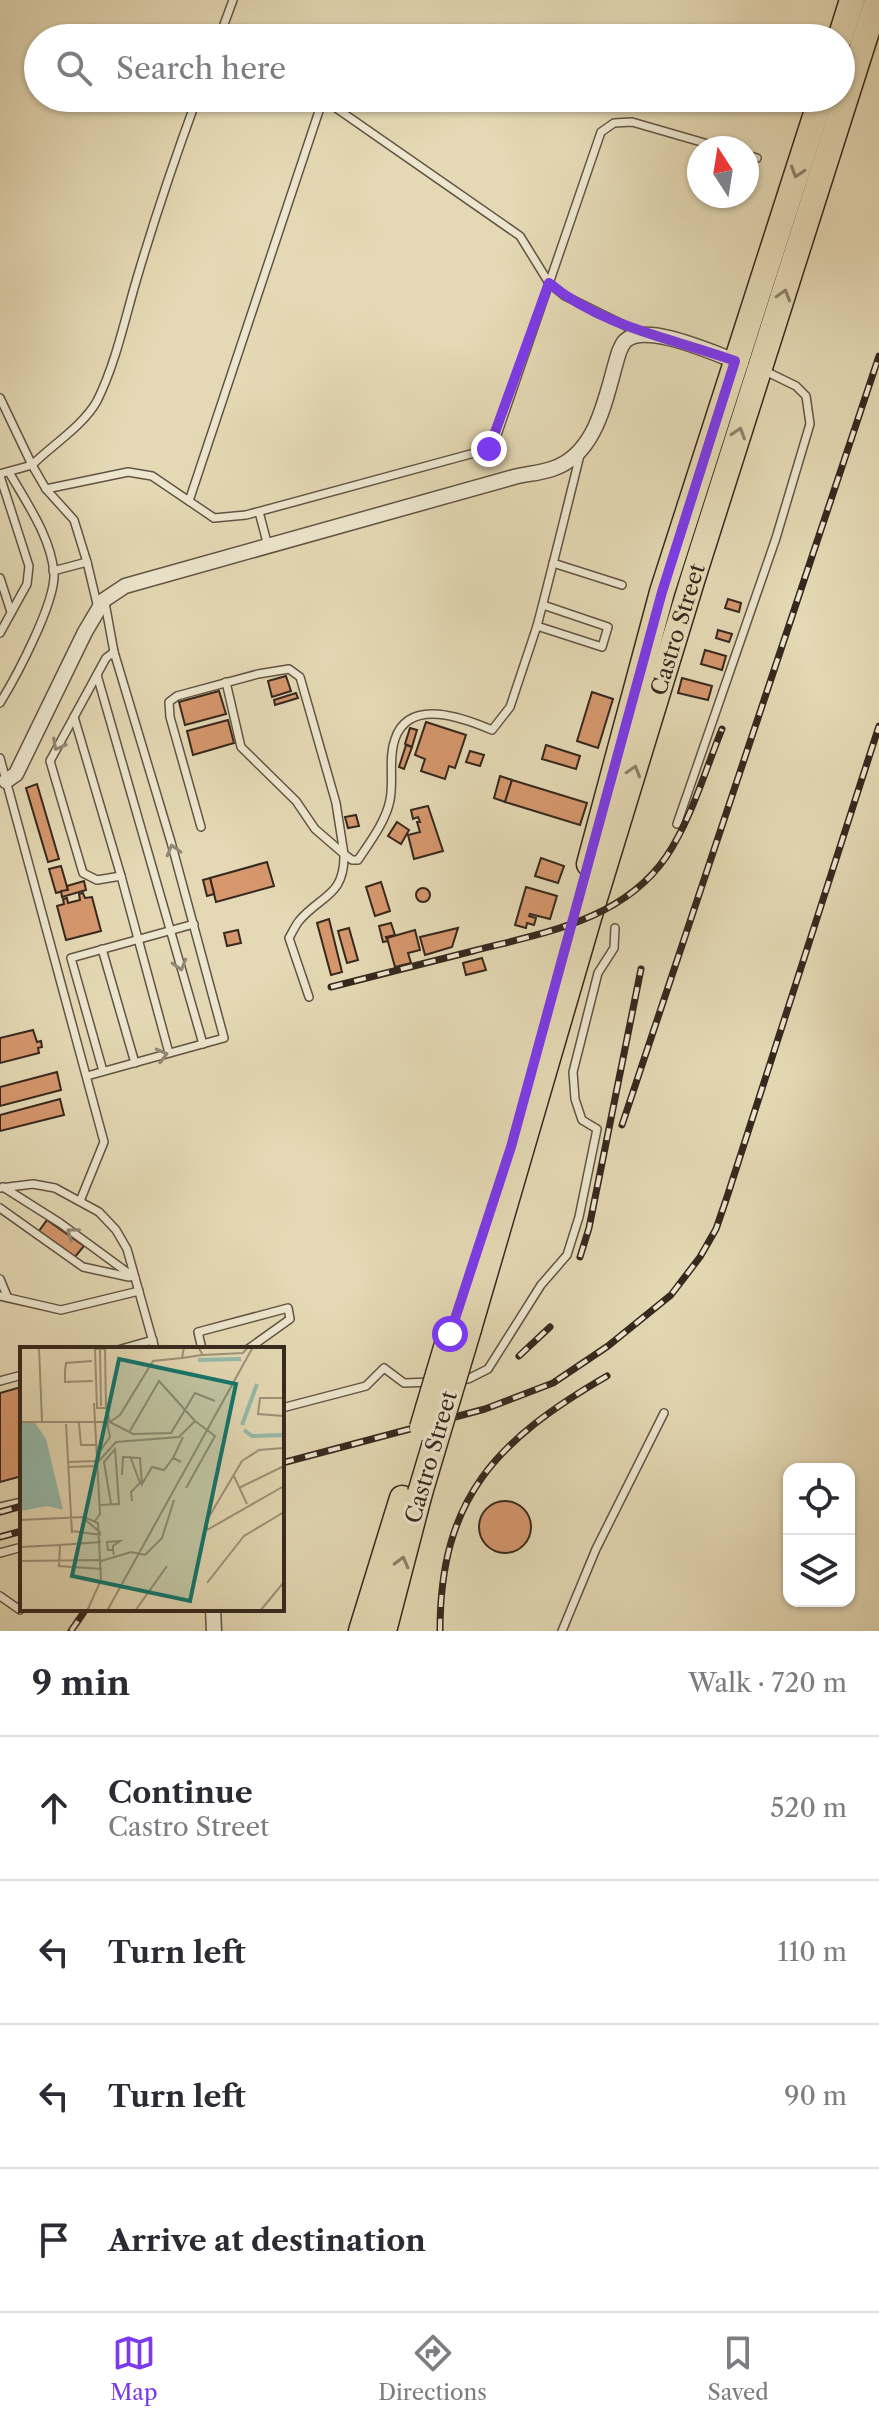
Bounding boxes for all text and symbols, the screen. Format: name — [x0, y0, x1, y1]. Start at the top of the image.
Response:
search box — [24, 24, 855, 112]
icon: search — [52, 46, 96, 90]
text: Search here — [116, 50, 286, 87]
north arrow — [687, 136, 759, 208]
one-way arrow — [790, 165, 806, 179]
one-way arrow — [775, 289, 791, 302]
one-way arrow — [730, 427, 746, 440]
route end — [471, 431, 507, 467]
street label: Castro Street — [644, 560, 710, 699]
one-way arrow — [53, 737, 68, 752]
one-way arrow — [625, 765, 641, 778]
one-way arrow — [166, 843, 183, 857]
one-way arrow — [171, 957, 187, 971]
one-way arrow — [154, 1048, 168, 1065]
one-way arrow — [66, 1228, 81, 1242]
route start — [432, 1316, 468, 1352]
inset map — [20, 1347, 284, 1611]
street label: Castro Street — [399, 1387, 463, 1526]
map controls — [783, 1463, 855, 1607]
button: locate — [783, 1463, 855, 1535]
button: layers — [783, 1535, 855, 1607]
one-way arrow — [392, 1556, 409, 1570]
text: 9 min — [32, 1662, 130, 1704]
text: Walk · 720 m — [688, 1667, 847, 1699]
text: Continue — [108, 1774, 253, 1811]
icon: ahead — [32, 1786, 76, 1830]
text: 520 m — [770, 1792, 847, 1824]
text: Castro Street — [108, 1811, 269, 1843]
icon: left — [32, 1930, 76, 1974]
text: Turn left — [108, 1934, 245, 1971]
text: 110 m — [778, 1936, 847, 1968]
icon: left — [32, 2074, 76, 2118]
text: Turn left — [108, 2078, 245, 2115]
text: 90 m — [784, 2080, 847, 2112]
icon: arrive — [32, 2218, 76, 2262]
text: Arrive at destination — [108, 2222, 426, 2259]
tab: Map — [110, 2331, 158, 2406]
tab: Directions — [378, 2331, 487, 2406]
tab: Saved — [708, 2331, 769, 2406]

